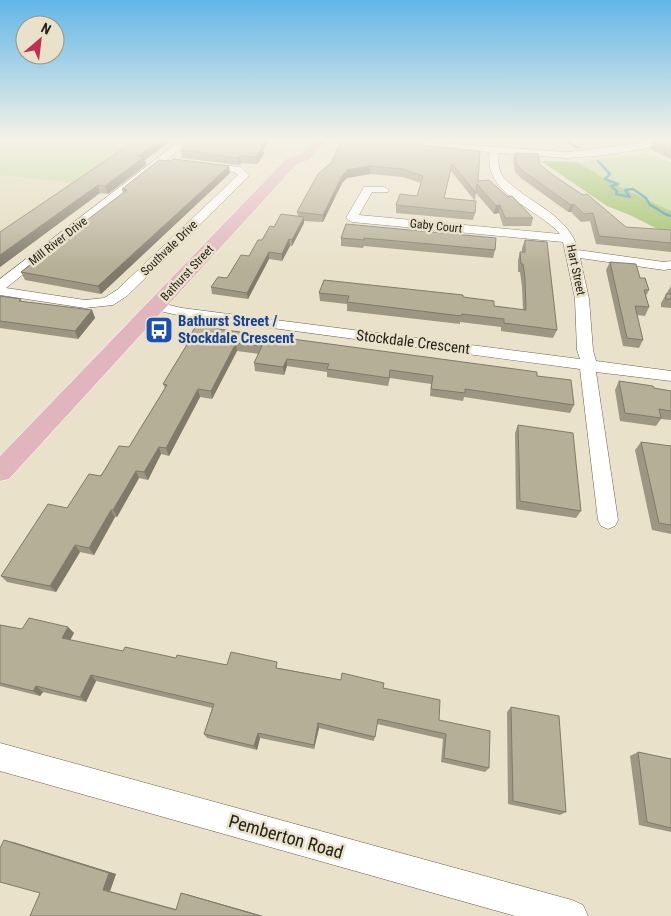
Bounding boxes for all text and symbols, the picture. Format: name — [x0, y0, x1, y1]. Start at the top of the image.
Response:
north arrow — [15, 15, 65, 65]
text: N — [39, 19, 54, 38]
street label: Mill River Drive — [26, 214, 90, 268]
street label: Gaby Court — [409, 216, 463, 236]
street label: Southvale Drive — [138, 217, 200, 278]
street label: Bathurst Street — [158, 242, 217, 304]
street label: Hart Street — [564, 243, 588, 297]
place label: Bathurst Street / Stockdale Crescent — [178, 312, 295, 347]
bus stop icon: Bathurst Street / Stockdale Crescent — [144, 315, 174, 345]
street label: Stockdale Crescent — [355, 326, 471, 358]
street label: Pemberton Road — [226, 810, 346, 863]

